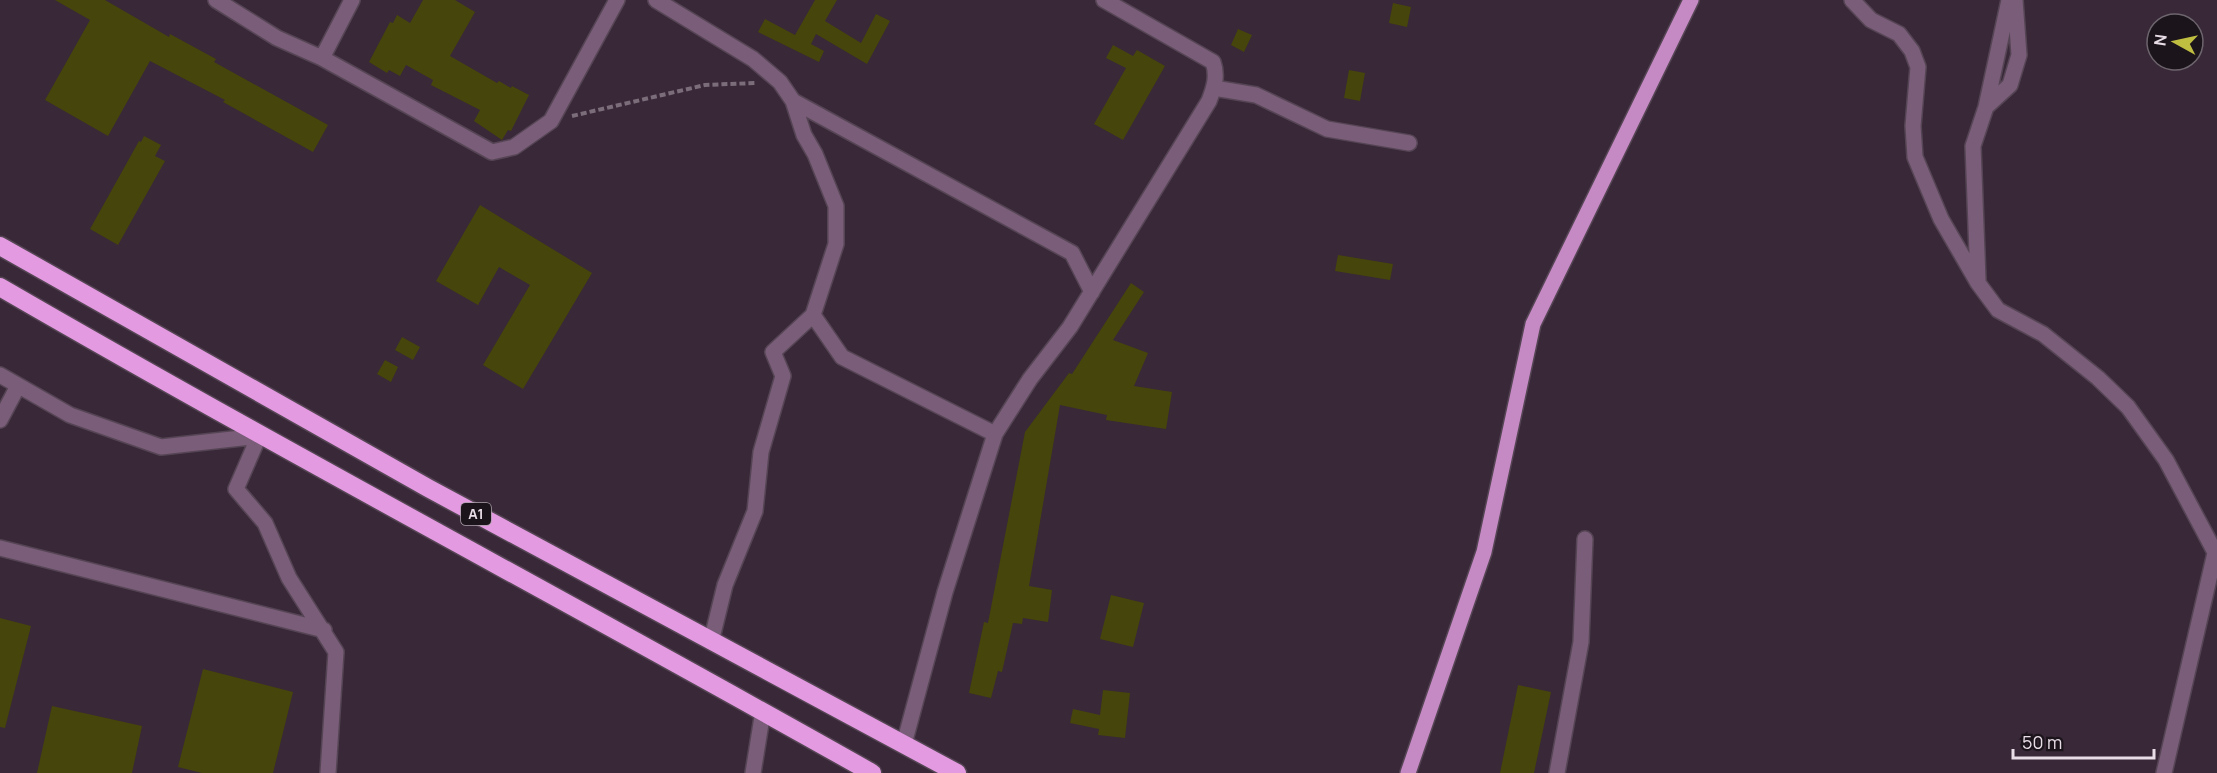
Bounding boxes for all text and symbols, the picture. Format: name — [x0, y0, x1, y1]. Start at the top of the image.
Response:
north arrow — [2145, 12, 2205, 72]
text: N — [2148, 33, 2172, 47]
road number: A1 — [461, 503, 491, 525]
scale bar — [2013, 722, 2154, 760]
text: 50 m — [2022, 730, 2062, 754]

